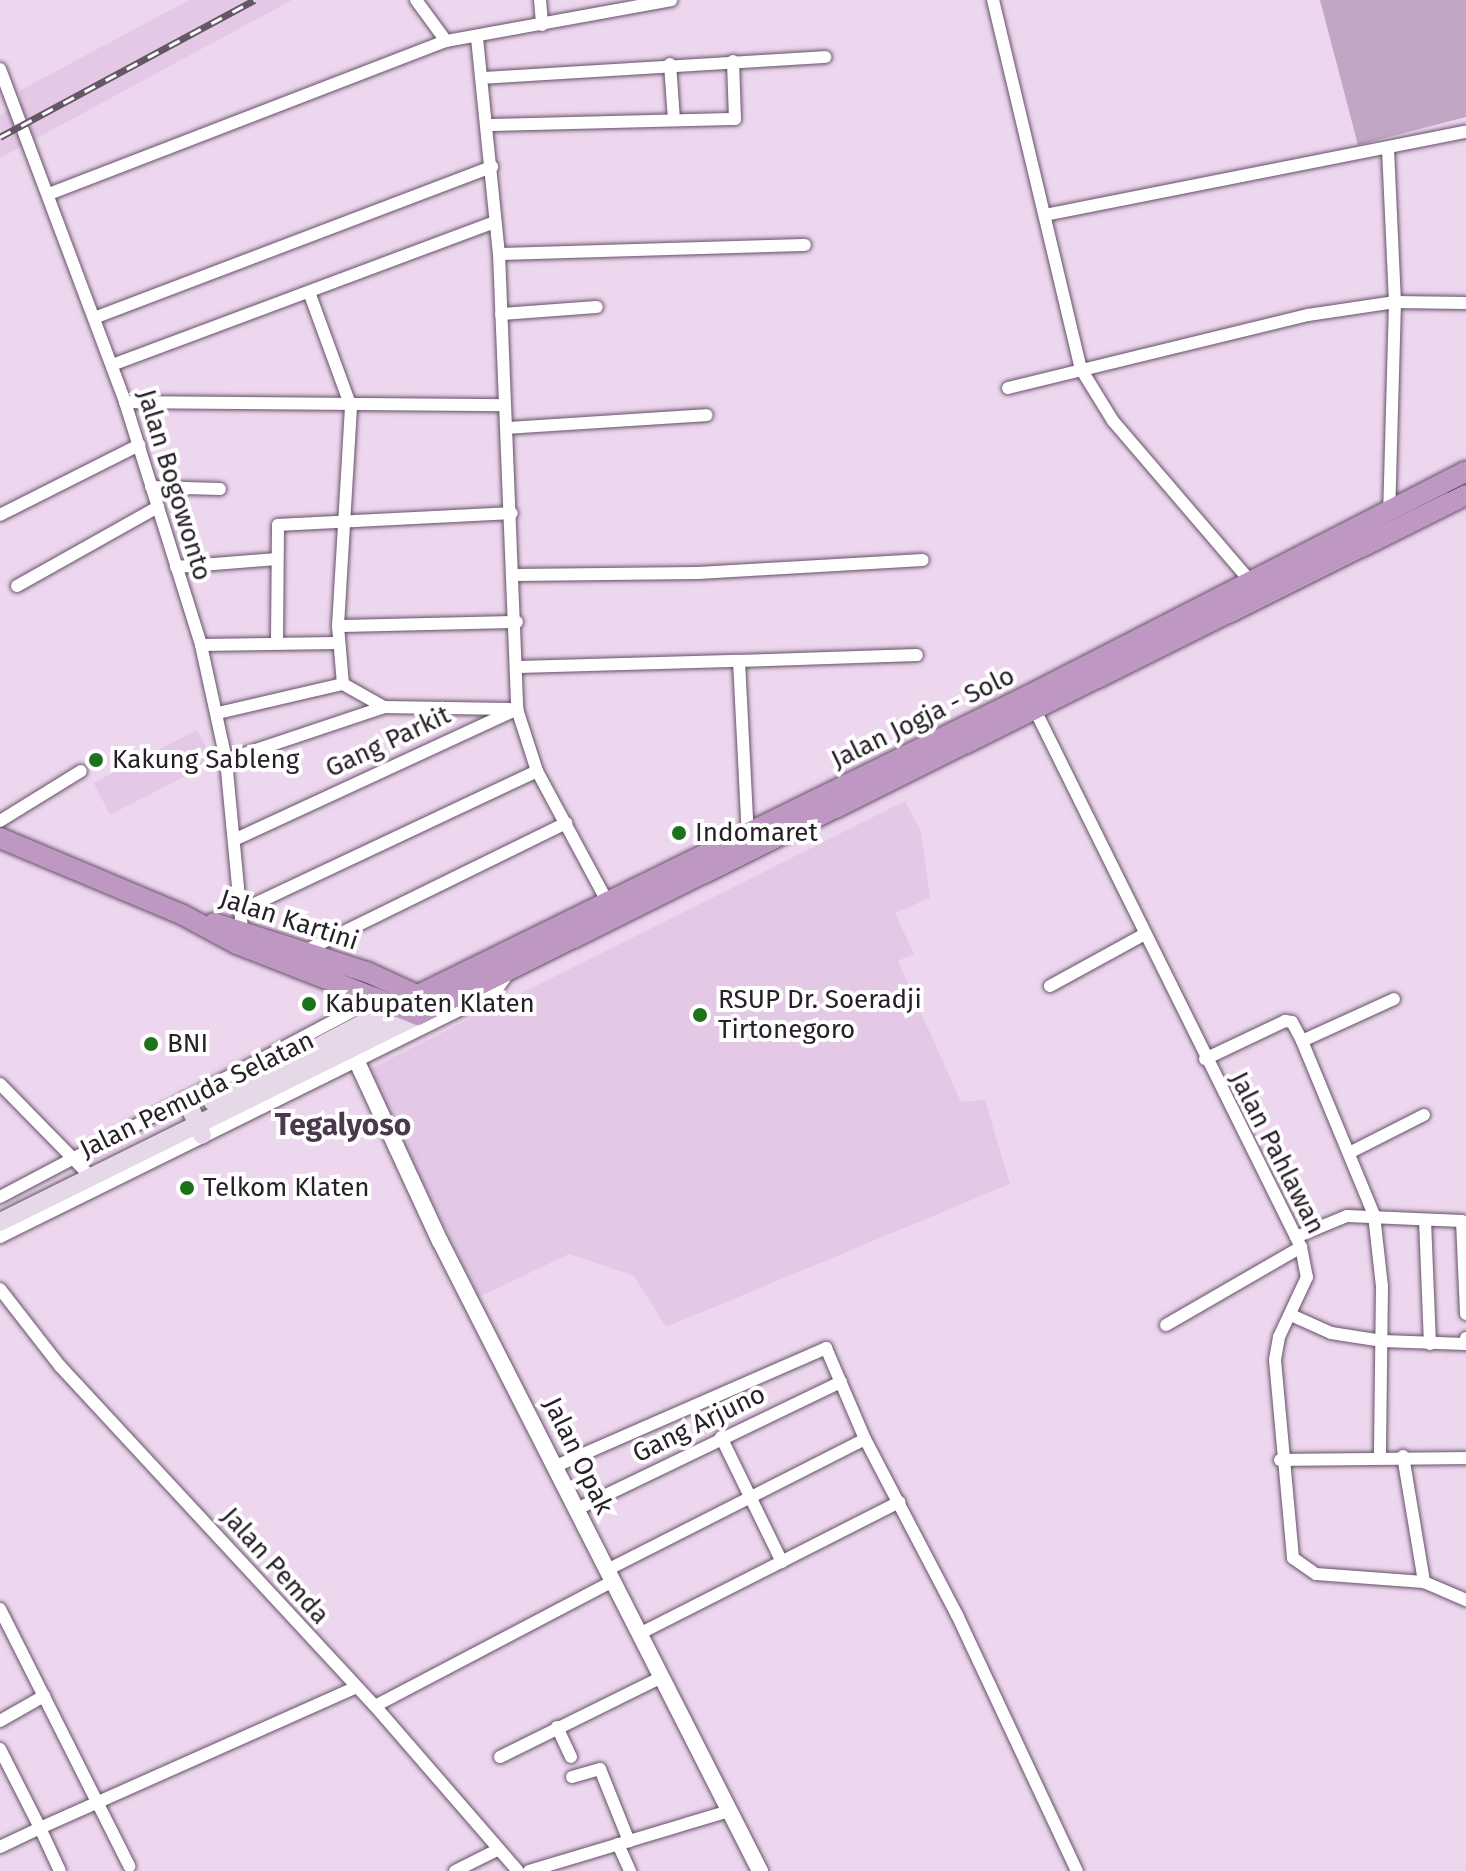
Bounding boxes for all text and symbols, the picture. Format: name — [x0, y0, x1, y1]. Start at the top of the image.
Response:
street label: Jalan Bogowonto — [130, 386, 218, 584]
street label: Jalan Jogja - Solo — [826, 660, 1020, 776]
street label: Gang Parkit — [321, 700, 455, 784]
place label: Kakung Sableng — [112, 744, 299, 776]
marker: Kakung Sableng — [87, 751, 105, 769]
place label: Indomaret — [695, 817, 818, 849]
marker: Indomaret — [670, 824, 688, 842]
street label: Jalan Kartini — [216, 883, 362, 957]
place label: RSUP Dr. Soeradji Tirtonegoro — [718, 984, 922, 1046]
place label: Kabupaten Klaten — [325, 988, 535, 1020]
marker: Kabupaten Klaten — [300, 995, 318, 1013]
marker: RSUP Dr. Soeradji Tirtonegoro — [689, 1004, 711, 1026]
street label: Jalan Pemuda Selatan — [75, 1025, 319, 1165]
place label: BNI — [167, 1028, 208, 1060]
marker: BNI — [142, 1035, 160, 1053]
street label: Jalan Pahlawan — [1223, 1067, 1331, 1239]
district label: Tegalyoso — [275, 1107, 411, 1143]
place label: Telkom Klaten — [203, 1172, 370, 1204]
marker: Telkom Klaten — [178, 1179, 196, 1197]
street label: Gang Arjuno — [628, 1378, 770, 1470]
street label: Jalan Opak — [536, 1392, 620, 1520]
street label: Jalan Pemda — [215, 1501, 335, 1631]

